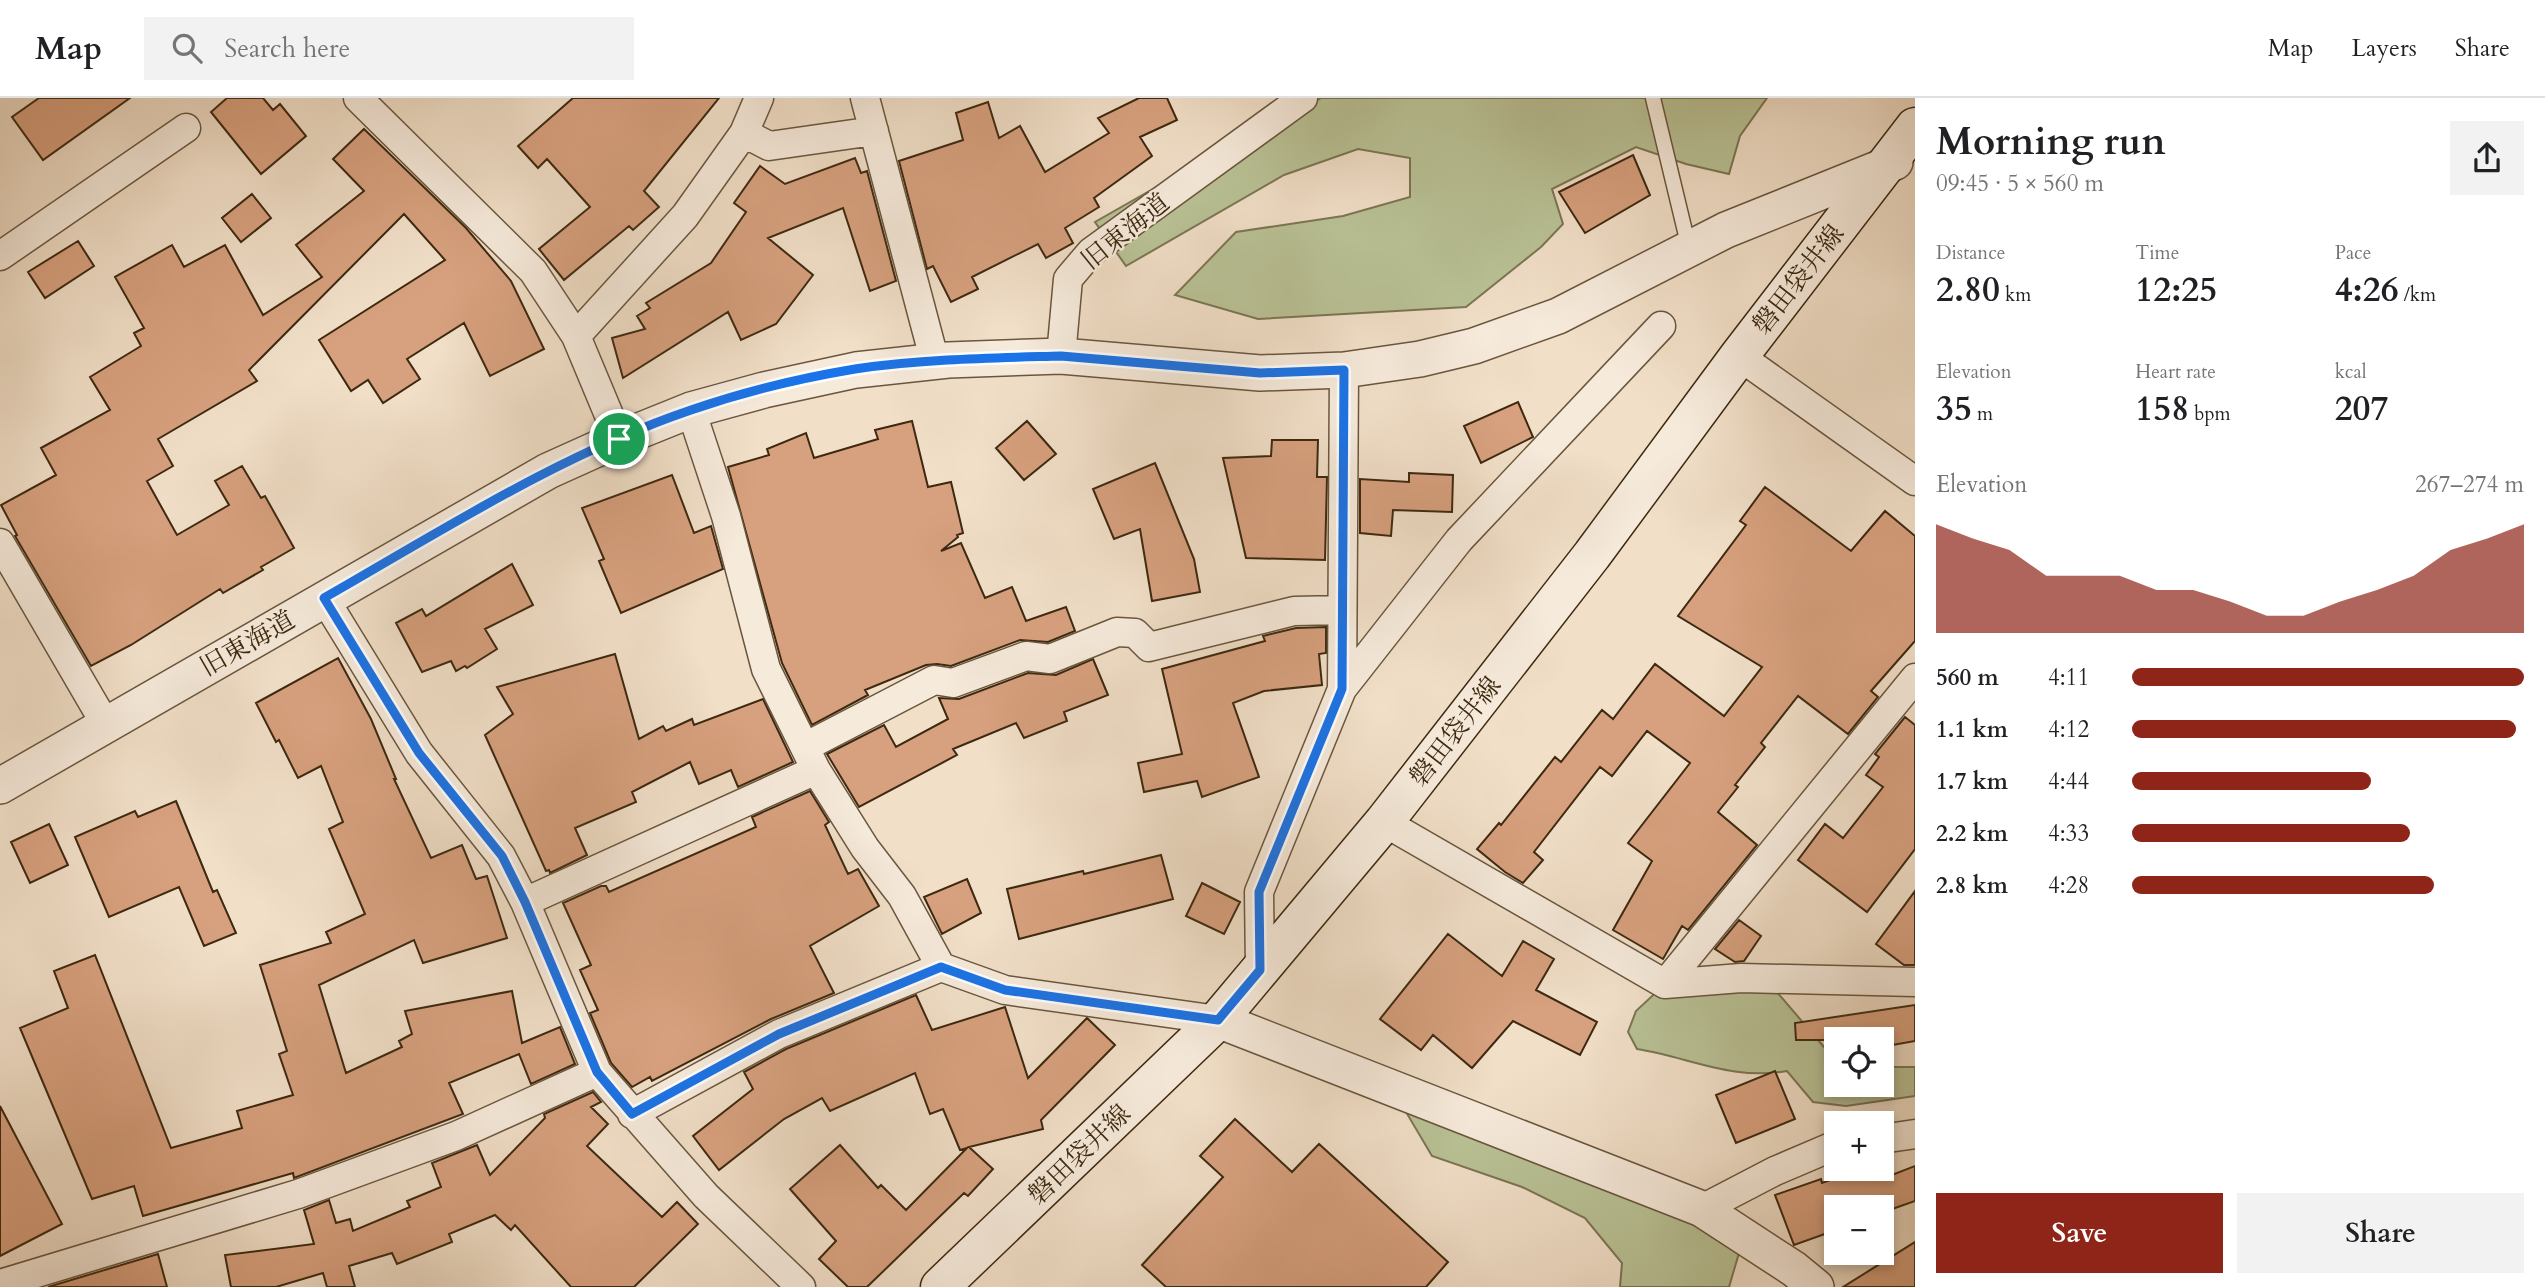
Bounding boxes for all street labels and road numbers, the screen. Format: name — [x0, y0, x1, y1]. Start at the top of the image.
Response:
street label: 旧東海道 — [1074, 185, 1177, 278]
street label: 磐田袋井線 — [1745, 217, 1852, 341]
street label: 旧東海道 — [193, 602, 301, 685]
street label: 磐田袋井線 — [1402, 669, 1509, 793]
street label: 磐田袋井線 — [1020, 1097, 1138, 1212]

